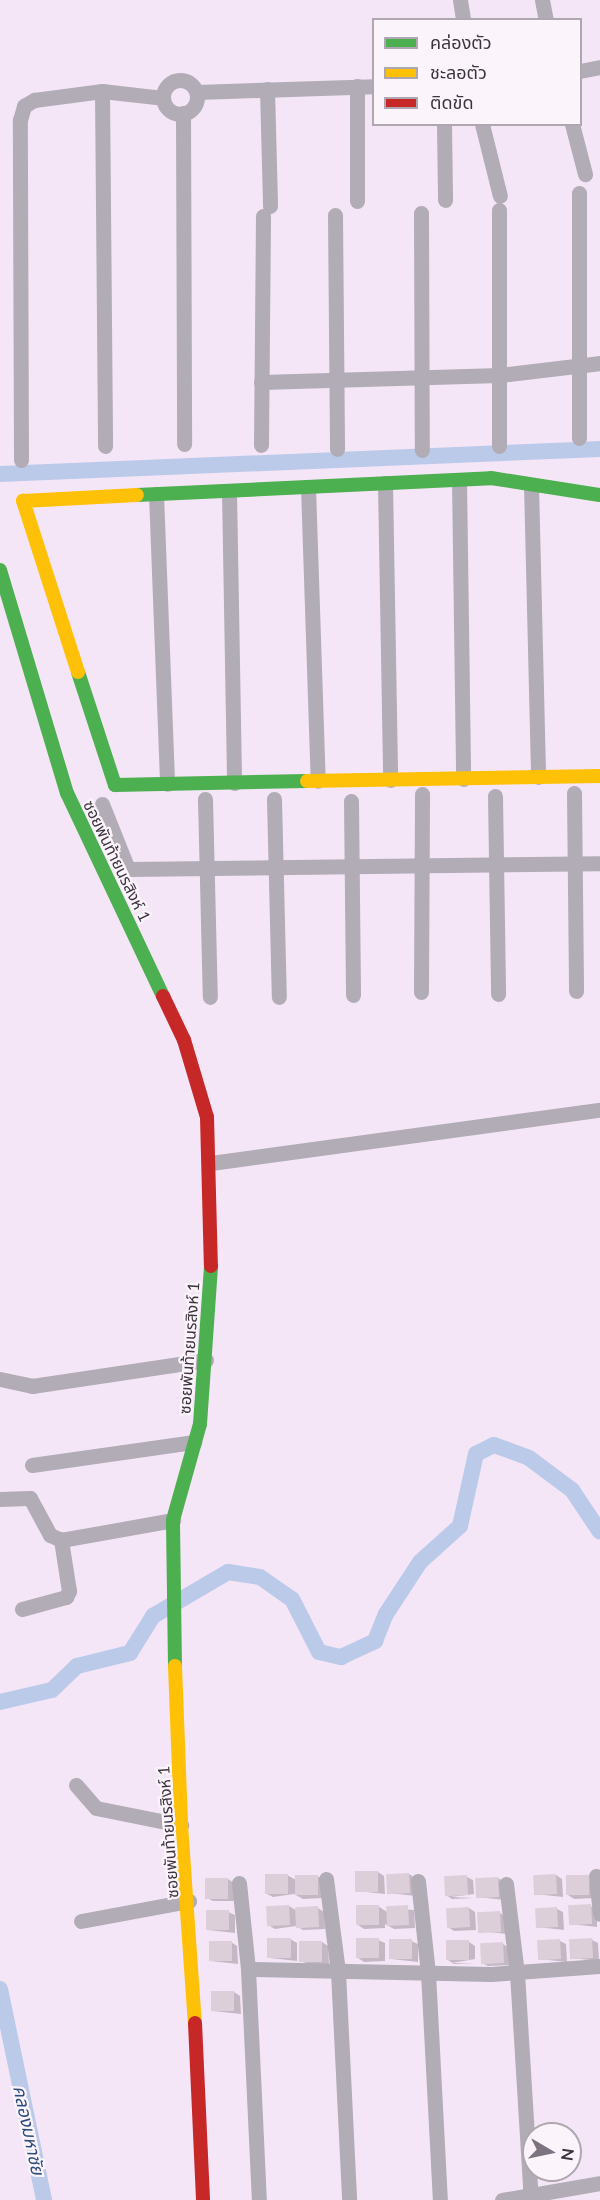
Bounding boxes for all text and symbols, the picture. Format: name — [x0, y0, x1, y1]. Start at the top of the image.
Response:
legend — [372, 18, 582, 126]
text: คล่องตัว — [430, 31, 492, 53]
text: ชะลอตัว — [430, 61, 487, 83]
text: ติดขัด — [430, 91, 473, 113]
street label: ซอยพันท้ายนรสิงห์ 1 — [79, 797, 155, 925]
street label: ซอยพันท้ายนรสิงห์ 1 — [175, 1281, 203, 1415]
street label: ซอยพันท้ายนรสิงห์ 1 — [154, 1765, 182, 1899]
water label: คลองมหาชัย — [9, 2083, 49, 2177]
north arrow — [522, 2122, 582, 2182]
text: N — [558, 2147, 579, 2162]

